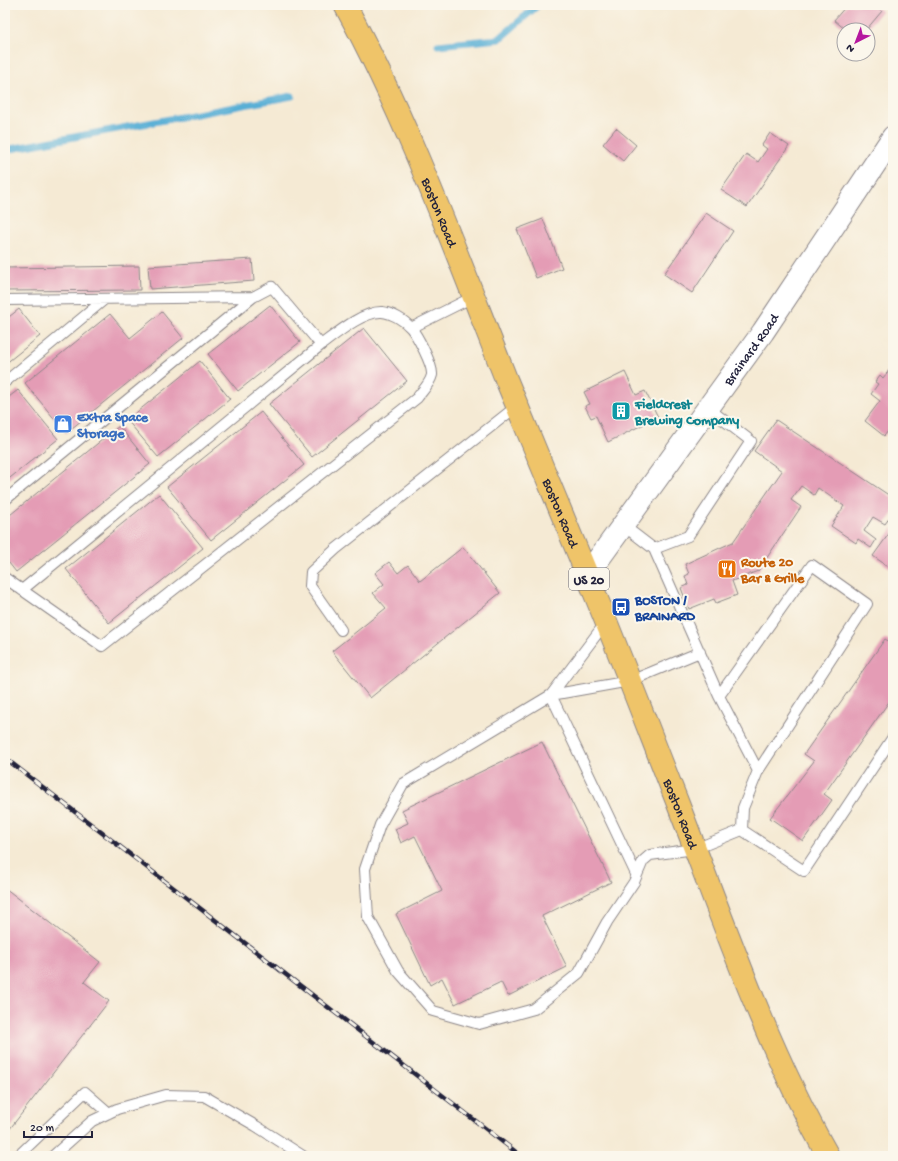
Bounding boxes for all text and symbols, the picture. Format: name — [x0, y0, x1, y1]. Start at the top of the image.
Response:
north arrow — [836, 22, 876, 62]
text: N — [844, 41, 857, 55]
street label: Boston Road — [416, 175, 460, 252]
street label: Brainard Road — [720, 310, 785, 391]
place label: Fieldcrest Brewing Company — [634, 397, 739, 430]
building icon: Fieldcrest Brewing Company — [610, 400, 632, 422]
place label: Extra Space Storage — [77, 410, 149, 443]
shop icon: Extra Space Storage — [52, 413, 74, 435]
street label: Boston Road — [537, 476, 582, 552]
place label: Route 20 Bar & Grille — [740, 555, 805, 588]
restaurant icon: Route 20 Bar & Grille — [716, 558, 738, 580]
road number: US 20 — [569, 568, 609, 590]
place label: BOSTON / BRAINARD — [634, 593, 696, 626]
bus stop icon: BOSTON / BRAINARD — [610, 596, 632, 618]
street label: Boston Road — [658, 776, 701, 853]
scale bar — [24, 1113, 92, 1139]
text: 20 m — [30, 1122, 55, 1136]

